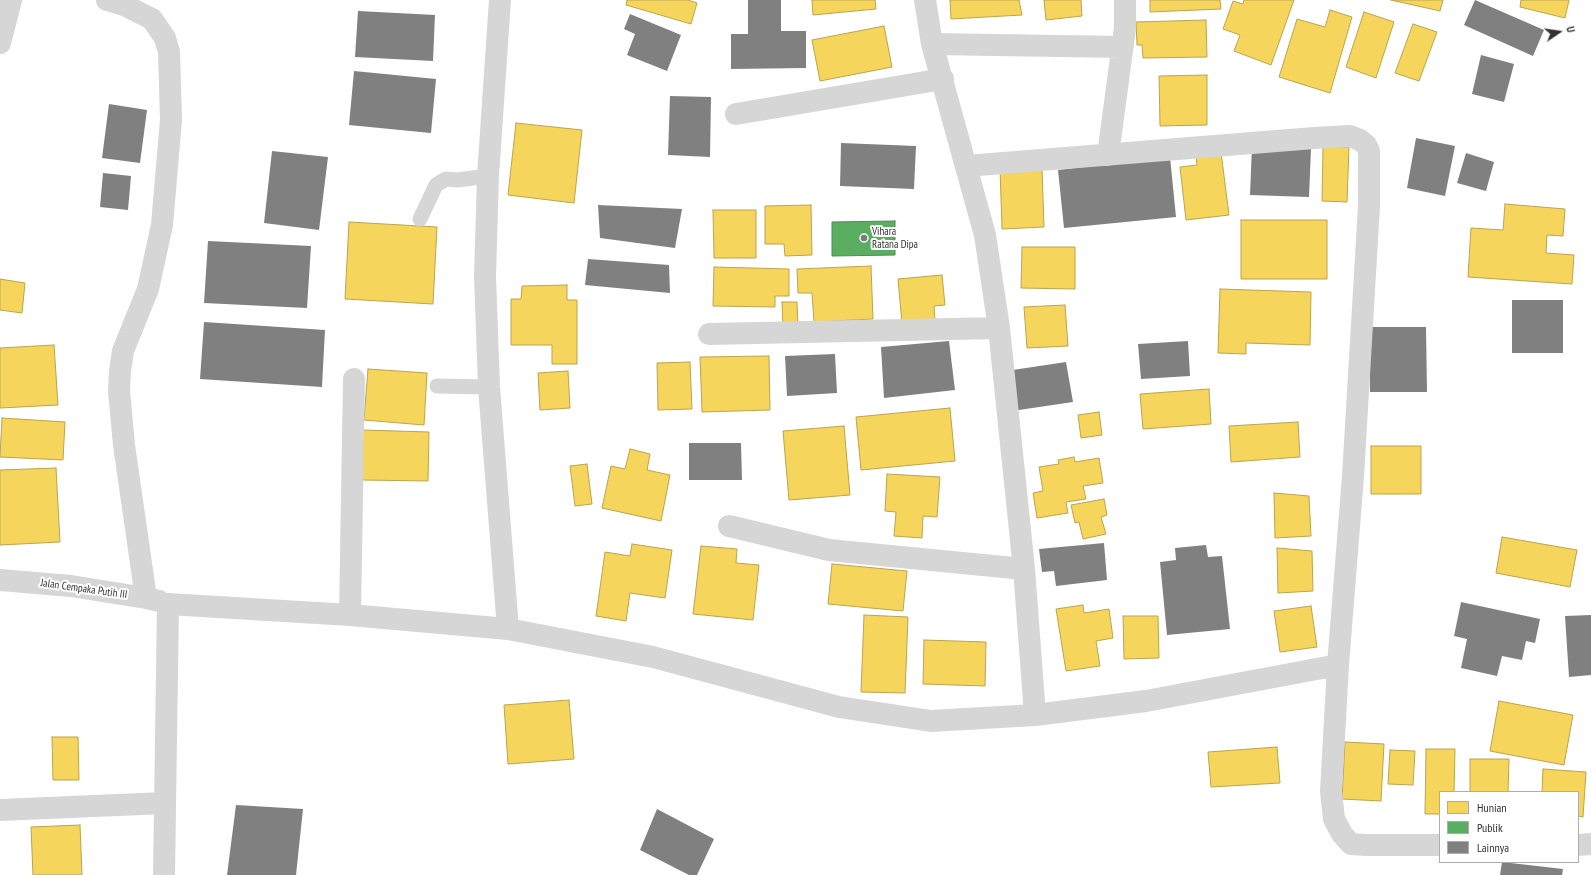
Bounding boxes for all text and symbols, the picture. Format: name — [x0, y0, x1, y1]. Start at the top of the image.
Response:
north arrow — [1539, 12, 1579, 52]
text: U — [1563, 25, 1578, 34]
place label: Vihara Ratana Dipa — [872, 225, 918, 251]
marker: Vihara Ratana Dipa — [859, 233, 869, 243]
street label: Jalan Cempaka Putih III — [40, 576, 128, 602]
legend — [1439, 791, 1579, 863]
text: Hunian — [1477, 800, 1507, 815]
text: Publik — [1477, 820, 1503, 835]
text: Lainnya — [1477, 840, 1509, 855]

